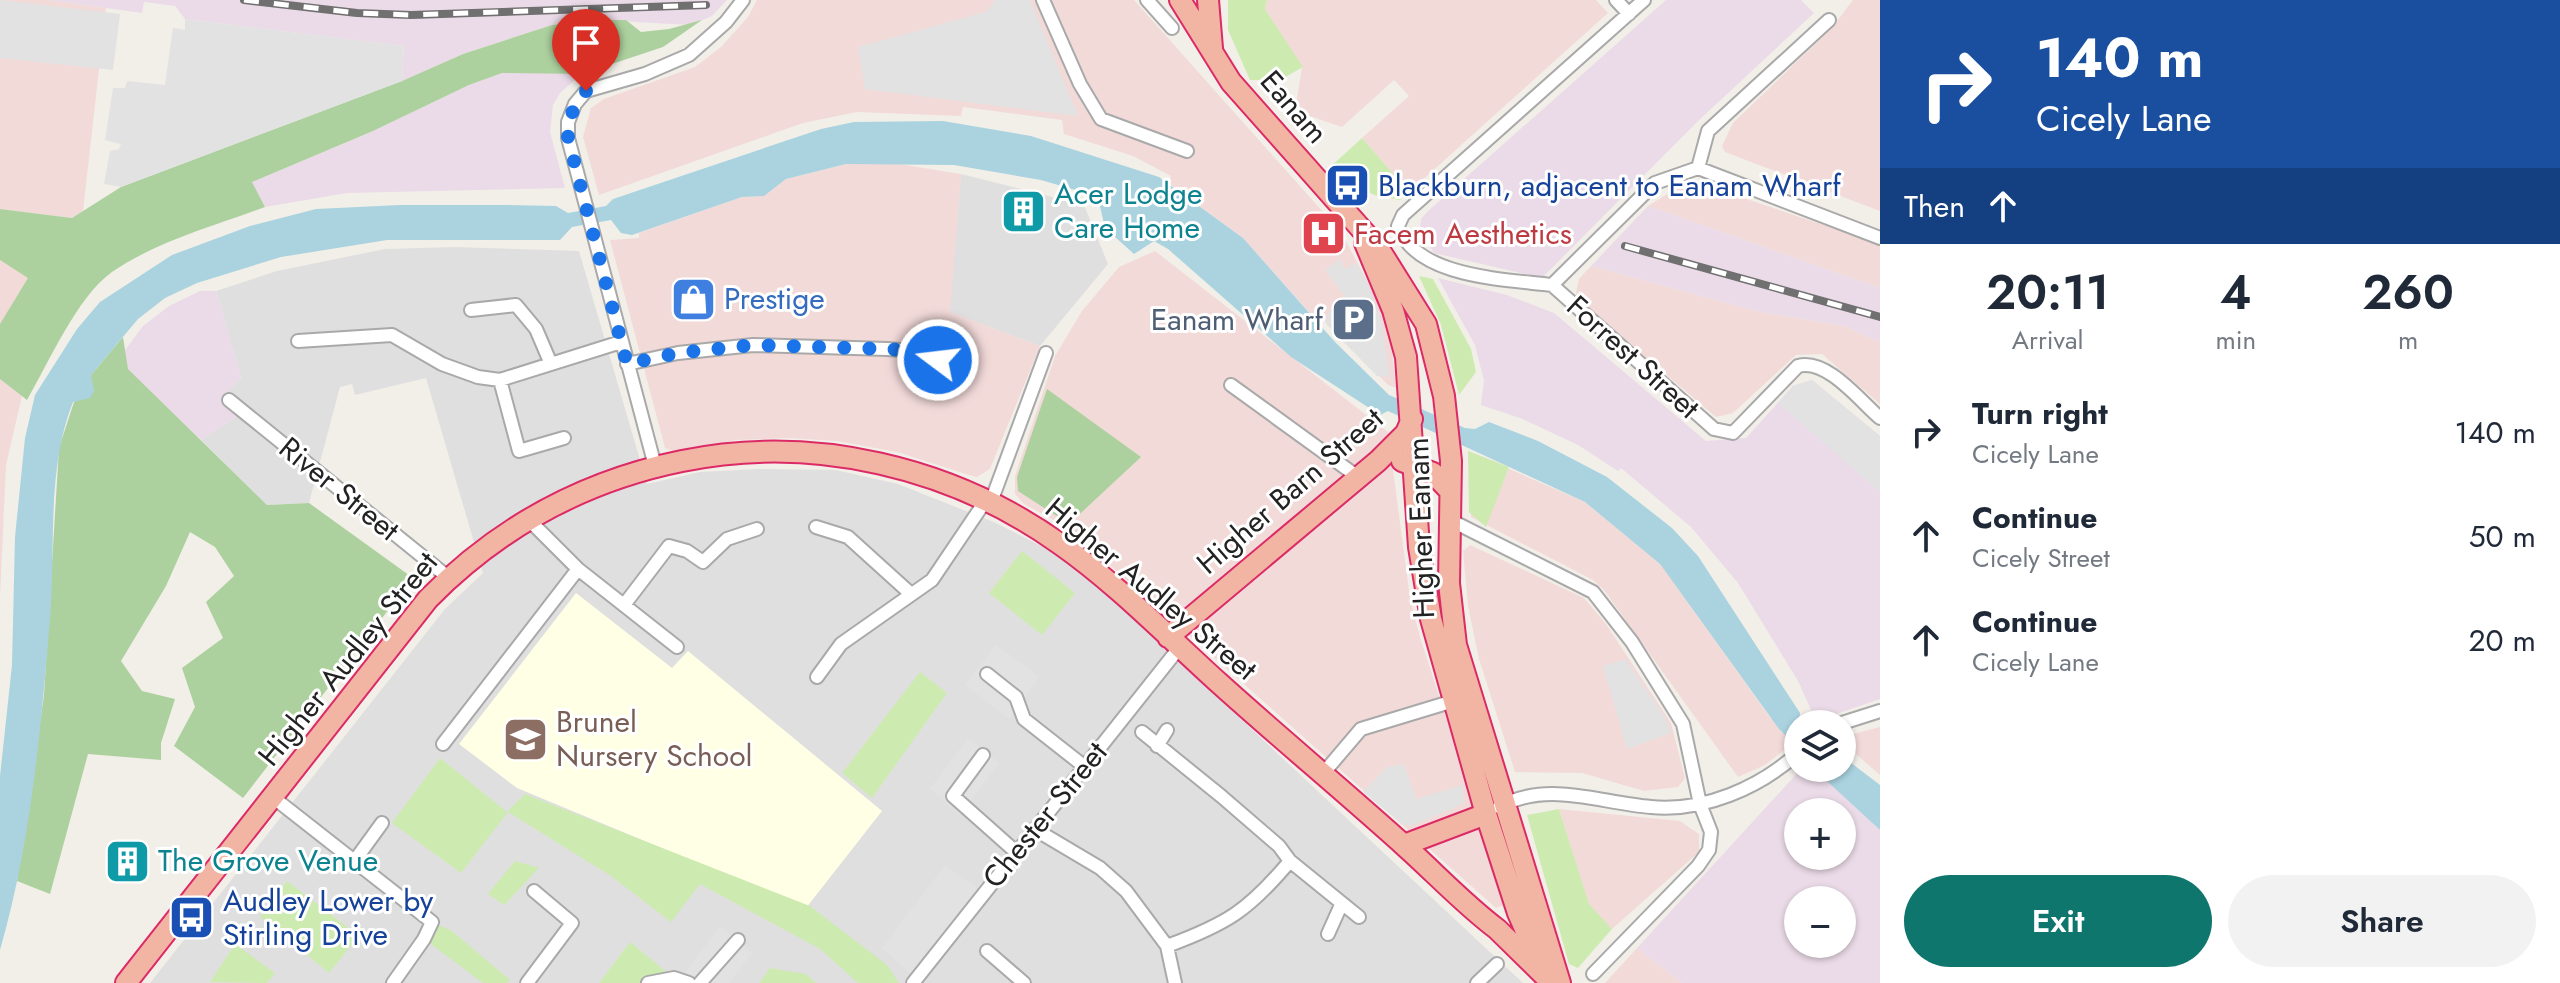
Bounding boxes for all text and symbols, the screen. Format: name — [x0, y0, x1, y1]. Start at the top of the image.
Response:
pin — [552, 9, 620, 91]
text: 140 m — [2036, 17, 2203, 98]
icon: arrive — [564, 21, 608, 65]
icon: right — [1904, 32, 2008, 136]
street label: Eanam — [1250, 61, 1338, 153]
text: Cicely Lane — [2036, 92, 2212, 144]
bus stop icon: Blackburn, adjacent to Eanam Wharf — [1323, 162, 1371, 210]
place label: Blackburn, adjacent to Eanam Wharf — [1378, 164, 1842, 207]
place label: Acer Lodge Care Home — [1054, 172, 1202, 249]
icon: ahead — [1981, 184, 2025, 228]
text: Then — [1904, 185, 1965, 228]
building icon: Acer Lodge Care Home — [999, 187, 1047, 235]
hospital icon: Facem Aesthetics — [1299, 210, 1347, 258]
place label: Facem Aesthetics — [1354, 212, 1572, 255]
text: 20:11 — [1986, 258, 2109, 327]
text: 4 — [2220, 258, 2252, 327]
text: 260 — [2362, 258, 2454, 327]
shop icon: Prestige — [669, 275, 717, 323]
place label: Prestige — [724, 277, 825, 320]
street label: Forrest Street — [1557, 285, 1710, 429]
parking icon: Eanam Wharf — [1330, 296, 1378, 344]
place label: Eanam Wharf — [1151, 298, 1324, 341]
position arrow — [896, 318, 980, 402]
text: Arrival — [2012, 321, 2084, 359]
text: min — [2215, 321, 2256, 359]
text: m — [2398, 321, 2418, 359]
text: Turn right — [1972, 392, 2108, 435]
street label: Higher Barn Street — [1187, 397, 1393, 584]
icon: right — [1904, 410, 1948, 454]
text: 140 m — [2455, 411, 2536, 454]
street label: River Street — [270, 427, 409, 551]
text: Cicely Lane — [1972, 435, 2099, 473]
street label: Higher Eanam — [1396, 437, 1445, 619]
street label: Higher Audley Street — [1036, 487, 1267, 691]
text: Continue — [1972, 496, 2098, 539]
icon: ahead — [1904, 514, 1948, 558]
text: 50 m — [2469, 515, 2536, 558]
text: Cicely Street — [1972, 539, 2110, 577]
street label: Higher Audley Street — [248, 542, 448, 775]
text: Continue — [1972, 600, 2098, 643]
icon: ahead — [1904, 618, 1948, 662]
text: 20 m — [2469, 619, 2536, 662]
text: Cicely Lane — [1972, 643, 2099, 681]
place label: Brunel Nursery School — [556, 700, 752, 777]
map controls — [1784, 710, 1856, 958]
button: layers — [1784, 710, 1856, 782]
school or university icon: Brunel Nursery School — [501, 715, 549, 763]
street label: Chester Street — [972, 732, 1118, 897]
button: + — [1784, 798, 1856, 870]
building icon: The Grove Venue — [103, 837, 151, 885]
place label: The Grove Venue — [158, 839, 378, 882]
button: Exit — [1904, 875, 2212, 967]
button: Share — [2228, 875, 2536, 967]
place label: Audley Lower by Stirling Drive — [223, 879, 434, 956]
button: − — [1784, 886, 1856, 958]
bus stop icon: Audley Lower by Stirling Drive — [168, 894, 216, 942]

